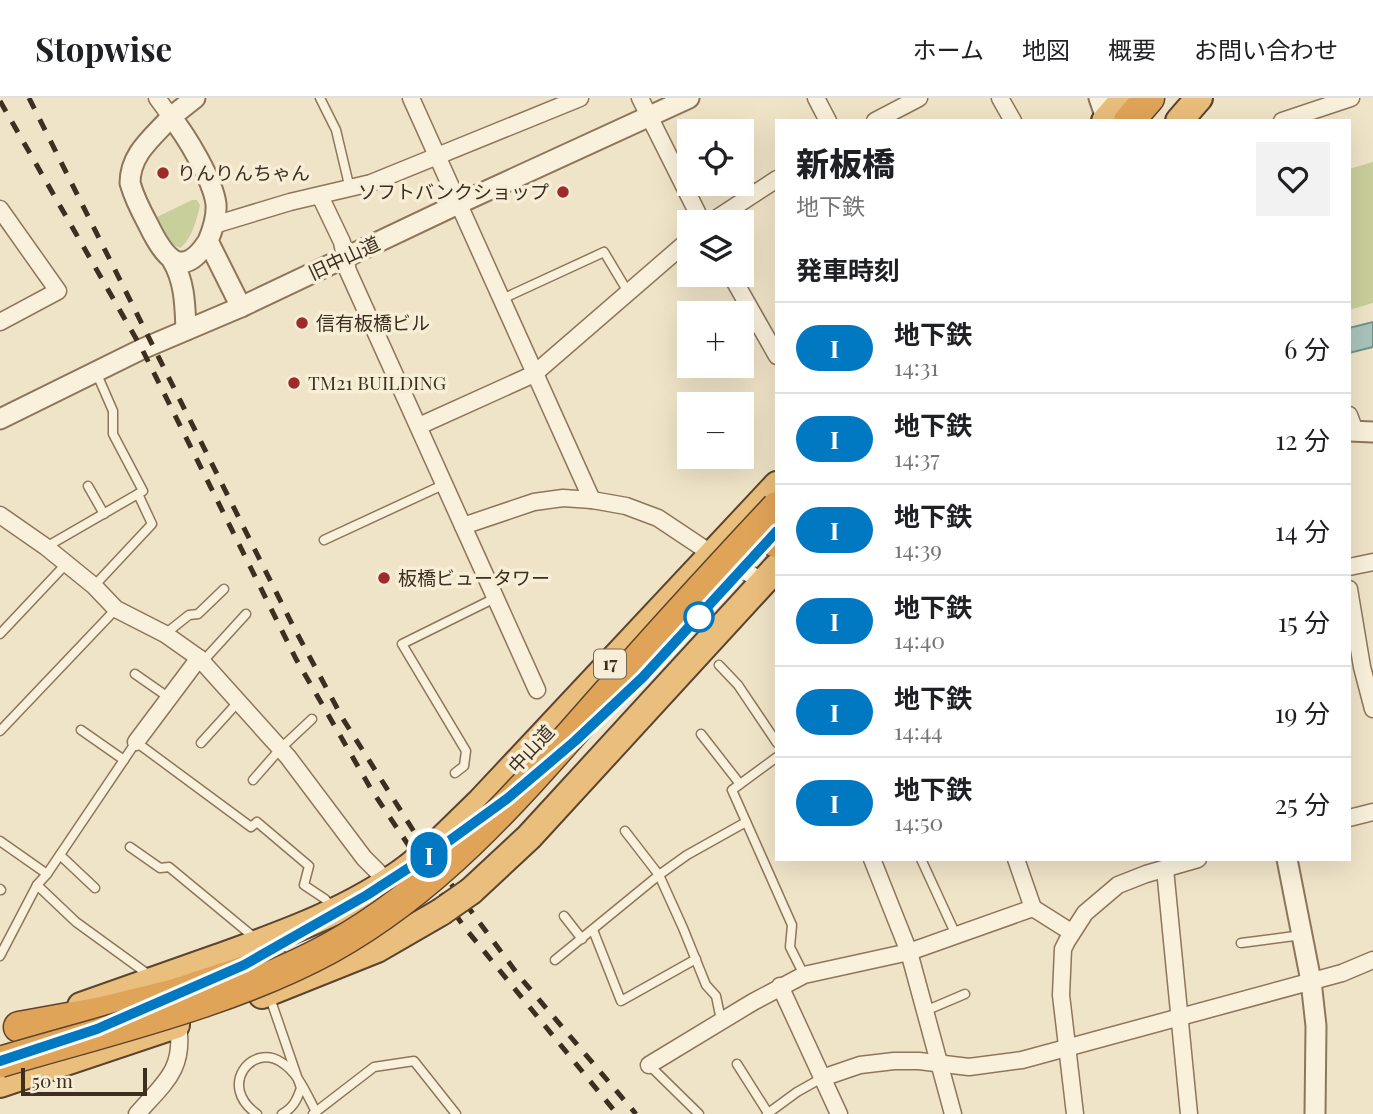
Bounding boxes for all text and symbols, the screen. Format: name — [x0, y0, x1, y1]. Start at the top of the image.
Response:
text: Stopwise — [35, 26, 172, 70]
text: ホーム — [913, 33, 984, 65]
text: 地図 — [1022, 33, 1070, 65]
text: 概要 — [1108, 33, 1156, 65]
text: お問い合わせ — [1194, 33, 1338, 65]
map controls — [677, 119, 754, 469]
button: locate — [677, 119, 754, 196]
text: 新板橋 — [796, 140, 895, 184]
button: heart — [1256, 142, 1330, 216]
place label: りんりんちゃん — [177, 159, 310, 185]
marker: りんりんちゃん — [155, 165, 171, 181]
place label: ソフトバンクショップ — [358, 178, 549, 204]
marker: ソフトバンクショップ — [555, 184, 571, 200]
text: 地下鉄 — [796, 190, 865, 221]
button: layers — [677, 210, 754, 287]
street label: 旧中山道 — [304, 229, 384, 285]
text: 発車時刻 — [796, 252, 900, 287]
button: + — [677, 301, 754, 378]
place label: 信有板橋ビル — [316, 309, 430, 335]
marker: 信有板橋ビル — [294, 315, 310, 331]
text: 地下鉄 — [894, 316, 972, 351]
text: 6 分 — [1284, 331, 1330, 366]
text: I — [830, 332, 839, 364]
text: 14:31 — [894, 351, 939, 382]
place label: TM21 BUILDING — [308, 369, 446, 395]
marker: TM21 BUILDING — [286, 375, 302, 391]
button: − — [677, 392, 754, 469]
text: 地下鉄 — [894, 407, 972, 442]
text: 12 分 — [1275, 422, 1330, 457]
text: I — [830, 423, 839, 455]
text: 14:37 — [894, 442, 940, 473]
text: 地下鉄 — [894, 498, 972, 533]
text: 14 分 — [1275, 513, 1330, 548]
text: I — [830, 514, 839, 546]
text: 14:39 — [894, 533, 942, 564]
place label: 板橋ビュータワー — [398, 564, 550, 590]
marker: 板橋ビュータワー — [376, 570, 392, 586]
text: 地下鉄 — [894, 589, 972, 624]
unlabelled marker — [684, 602, 714, 632]
text: 15 分 — [1278, 604, 1330, 639]
text: I — [830, 605, 839, 637]
text: 14:40 — [894, 624, 945, 655]
road number: 17 — [594, 650, 626, 678]
text: 地下鉄 — [894, 680, 972, 715]
text: 19 分 — [1275, 695, 1330, 730]
text: I — [830, 696, 839, 728]
text: 14:44 — [894, 715, 943, 746]
street label: 中山道 — [501, 719, 559, 778]
text: 地下鉄 — [894, 771, 972, 806]
text: 25 分 — [1275, 786, 1330, 821]
text: I — [830, 787, 839, 819]
text: 14:50 — [894, 806, 943, 837]
line badge: I — [406, 832, 452, 878]
text: I — [424, 839, 434, 871]
scale bar — [21, 1065, 147, 1097]
text: 50 m — [32, 1067, 73, 1093]

